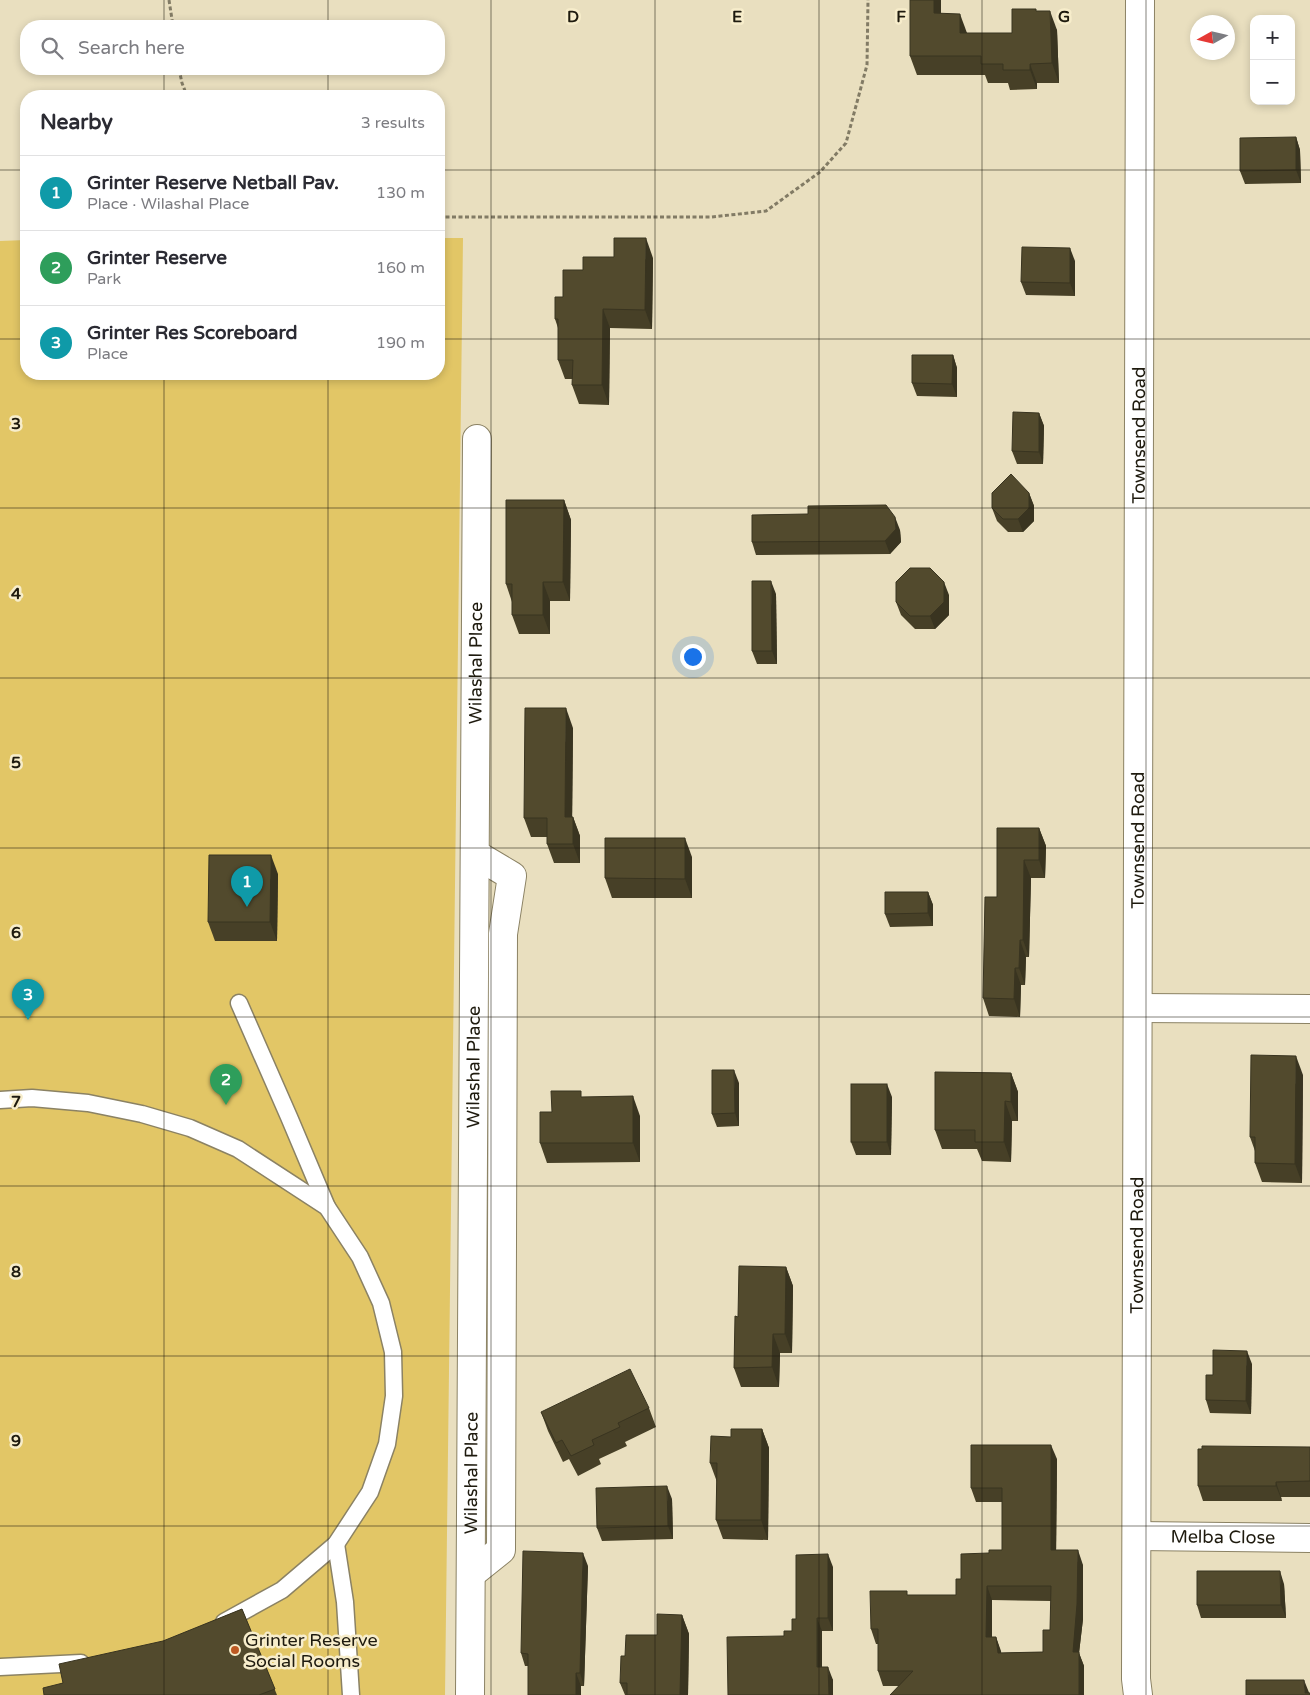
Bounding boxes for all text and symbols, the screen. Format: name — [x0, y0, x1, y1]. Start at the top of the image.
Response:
text: D — [567, 7, 579, 27]
text: E — [732, 7, 742, 27]
text: F — [896, 7, 906, 27]
text: G — [1058, 7, 1070, 27]
north arrow — [1190, 15, 1235, 60]
map controls — [1250, 15, 1295, 105]
button: + — [1250, 15, 1295, 60]
search box — [20, 20, 445, 75]
icon: search — [38, 34, 66, 62]
text: Search here — [78, 37, 185, 59]
button: − — [1250, 60, 1295, 105]
text: Nearby — [40, 110, 113, 135]
text: 3 results — [361, 113, 425, 133]
text: Grinter Reserve Netball Pav. — [87, 172, 339, 194]
text: 1 — [51, 183, 61, 203]
text: 130 m — [376, 183, 425, 203]
text: Place · Wilashal Place — [87, 194, 249, 214]
text: Grinter Reserve — [87, 247, 227, 269]
text: 2 — [51, 258, 61, 278]
text: 160 m — [376, 258, 425, 278]
text: Park — [87, 269, 121, 289]
text: Grinter Res Scoreboard — [87, 322, 297, 344]
text: 3 — [51, 333, 61, 353]
text: 190 m — [376, 333, 425, 353]
text: Place — [87, 344, 128, 364]
street label: Townsend Road — [1128, 367, 1150, 504]
text: 3 — [11, 414, 21, 434]
text: 4 — [11, 584, 21, 604]
street label: Wilashal Place — [464, 602, 487, 724]
your location — [680, 644, 706, 670]
text: 5 — [11, 753, 21, 773]
street label: Townsend Road — [1127, 772, 1149, 909]
pin: 1 — [231, 866, 263, 907]
text: 6 — [11, 923, 21, 943]
pin: 3 — [12, 979, 44, 1020]
street label: Wilashal Place — [462, 1006, 485, 1128]
pin: 2 — [210, 1064, 242, 1105]
text: 7 — [11, 1092, 21, 1112]
street label: Townsend Road — [1126, 1177, 1148, 1314]
text: 8 — [11, 1262, 21, 1282]
street label: Wilashal Place — [460, 1412, 483, 1534]
text: 9 — [11, 1431, 21, 1451]
street label: Melba Close — [1170, 1525, 1276, 1549]
place label: Grinter Reserve Social Rooms — [245, 1629, 378, 1672]
marker: Grinter Reserve Social Rooms — [229, 1644, 241, 1656]

